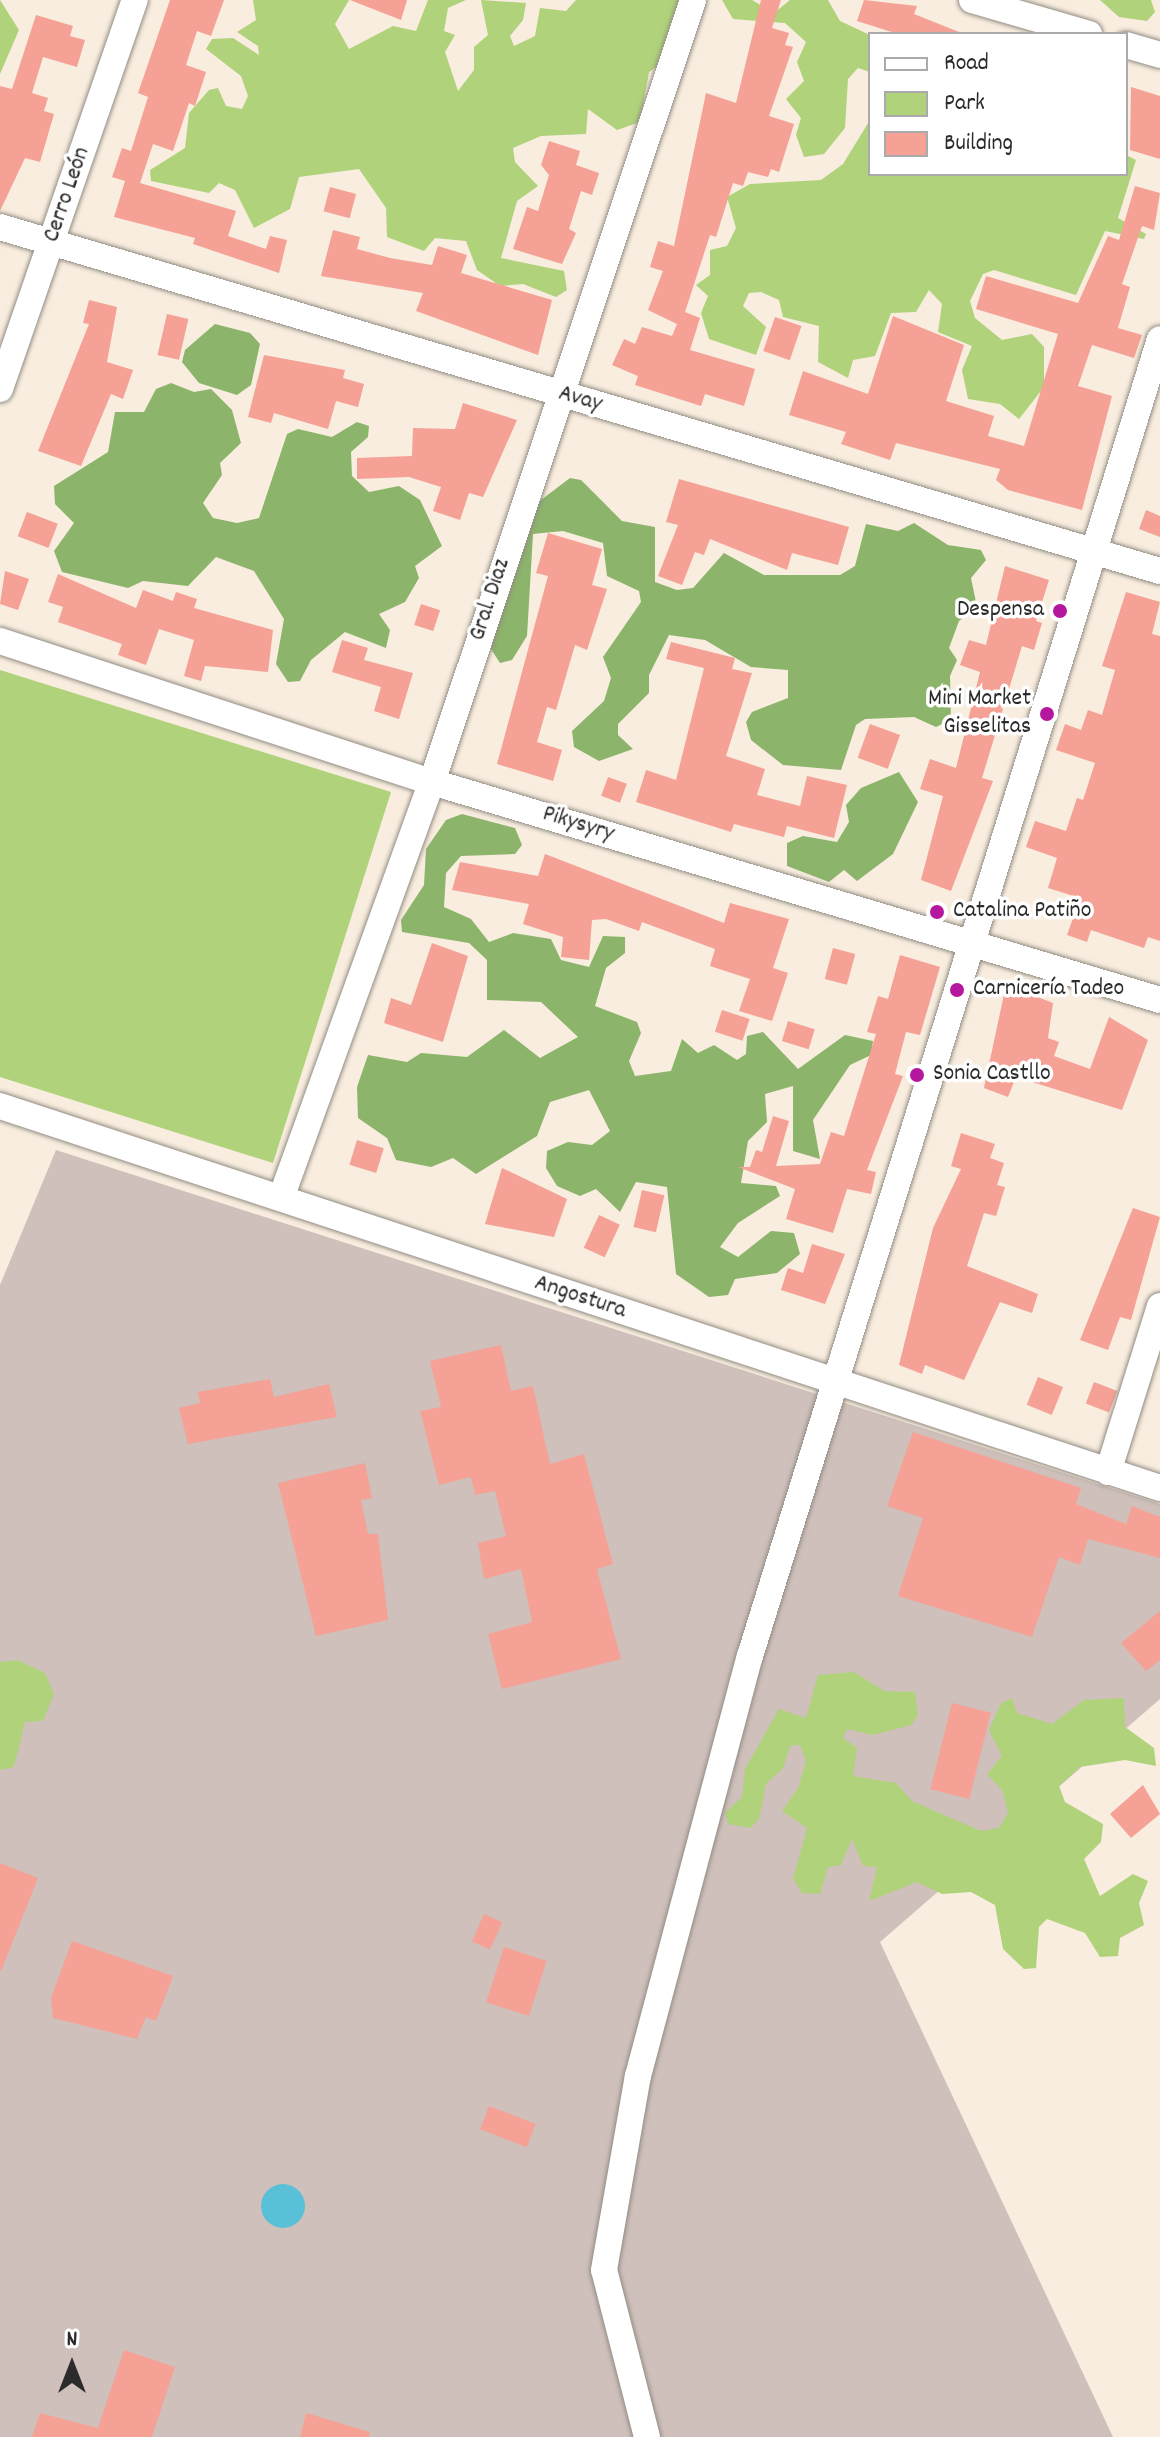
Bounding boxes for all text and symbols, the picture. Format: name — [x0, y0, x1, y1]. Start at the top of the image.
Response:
legend — [868, 32, 1128, 176]
text: Road — [944, 47, 989, 81]
text: Park — [944, 87, 985, 121]
text: Building — [944, 127, 1013, 161]
street label: Cerro León — [38, 144, 98, 246]
street label: Avay — [555, 380, 605, 420]
street label: Gral. Diaz — [464, 555, 518, 645]
place label: Despensa — [957, 597, 1044, 625]
marker: Despensa — [1051, 602, 1069, 620]
place label: Mini Market Gisselitas — [928, 686, 1031, 742]
marker: Mini Market Gisselitas — [1038, 705, 1056, 723]
street label: Pikysyry — [539, 801, 617, 849]
place label: Catalina Patiño — [953, 898, 1091, 926]
marker: Catalina Patiño — [928, 903, 946, 921]
place label: Carnicería Tadeo — [973, 976, 1124, 1004]
marker: Carnicería Tadeo — [948, 981, 966, 999]
place label: Sonia Castllo — [933, 1061, 1051, 1089]
marker: Sonia Castllo — [908, 1066, 926, 1084]
street label: Angostura — [530, 1270, 630, 1326]
north arrow — [32, 2325, 112, 2405]
text: N — [67, 2325, 77, 2356]

